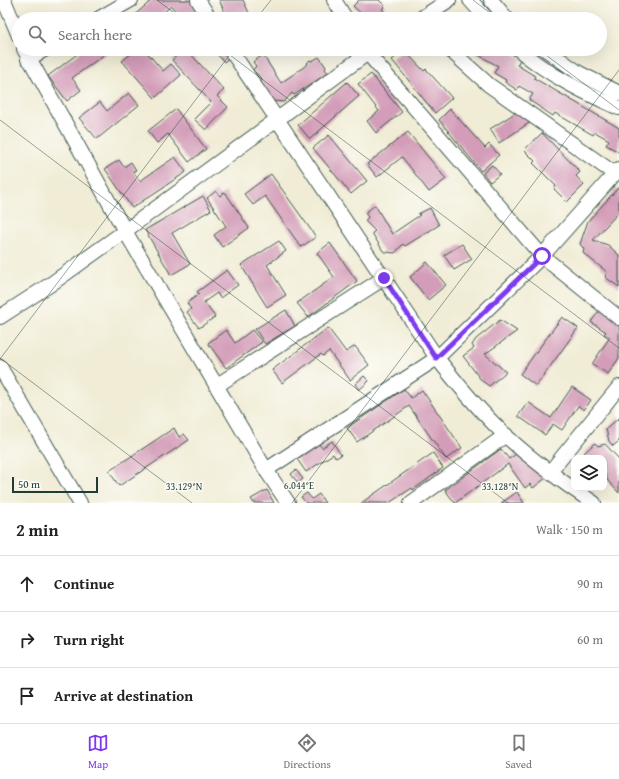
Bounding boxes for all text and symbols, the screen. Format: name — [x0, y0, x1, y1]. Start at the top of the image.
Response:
search box — [12, 12, 607, 56]
icon: search — [26, 23, 48, 45]
text: Search here — [58, 24, 132, 45]
route start — [533, 247, 551, 265]
route end — [375, 269, 393, 287]
map controls — [571, 455, 607, 491]
button: layers — [571, 455, 607, 491]
scale bar — [12, 475, 98, 494]
text: 50 m — [18, 476, 40, 492]
text: 6.044°E — [284, 478, 314, 493]
text: 33.129°N — [166, 479, 203, 494]
text: 33.128°N — [482, 479, 519, 494]
text: 2 min — [16, 517, 58, 542]
text: Walk · 150 m — [536, 520, 603, 539]
icon: ahead — [16, 573, 38, 595]
text: Continue — [54, 573, 115, 594]
text: 90 m — [577, 574, 603, 593]
icon: right — [16, 629, 38, 651]
text: Turn right — [54, 629, 125, 650]
text: 60 m — [577, 630, 603, 649]
icon: arrive — [16, 685, 38, 707]
text: Arrive at destination — [54, 685, 193, 706]
tab: Map — [87, 732, 109, 772]
tab: Directions — [284, 732, 331, 772]
tab: Saved — [505, 732, 532, 772]

